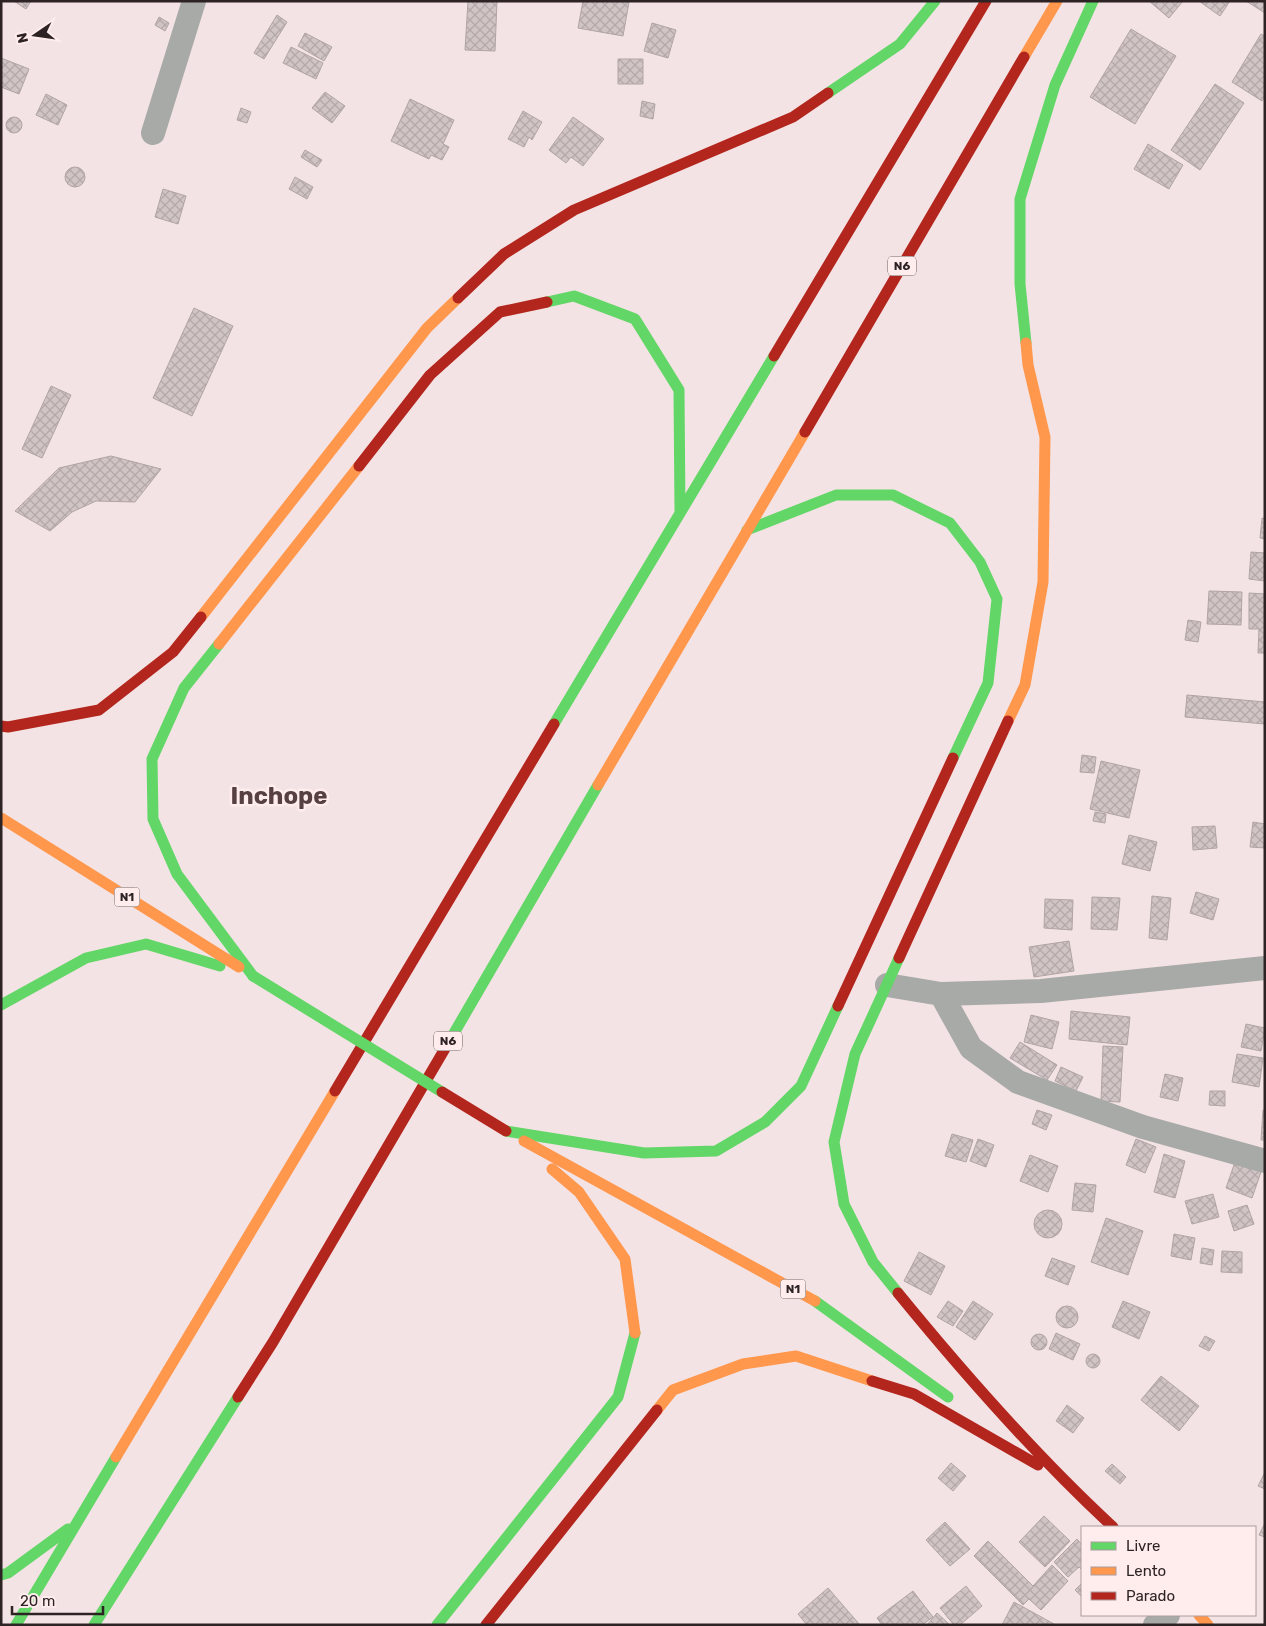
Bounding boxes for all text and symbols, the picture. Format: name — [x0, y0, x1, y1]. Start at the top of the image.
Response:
north arrow — [10, 10, 60, 60]
text: N — [13, 31, 32, 45]
road number: N6 — [888, 256, 916, 276]
district label: Inchope — [230, 782, 328, 810]
road number: N1 — [114, 888, 140, 906]
road number: N6 — [434, 1032, 462, 1050]
road number: N1 — [780, 1280, 806, 1298]
legend — [1081, 1526, 1256, 1616]
text: Livre — [1126, 1537, 1160, 1555]
text: Lento — [1126, 1562, 1166, 1580]
scale bar — [12, 1584, 104, 1616]
text: Parado — [1126, 1587, 1175, 1605]
text: 20 m — [20, 1592, 55, 1610]

